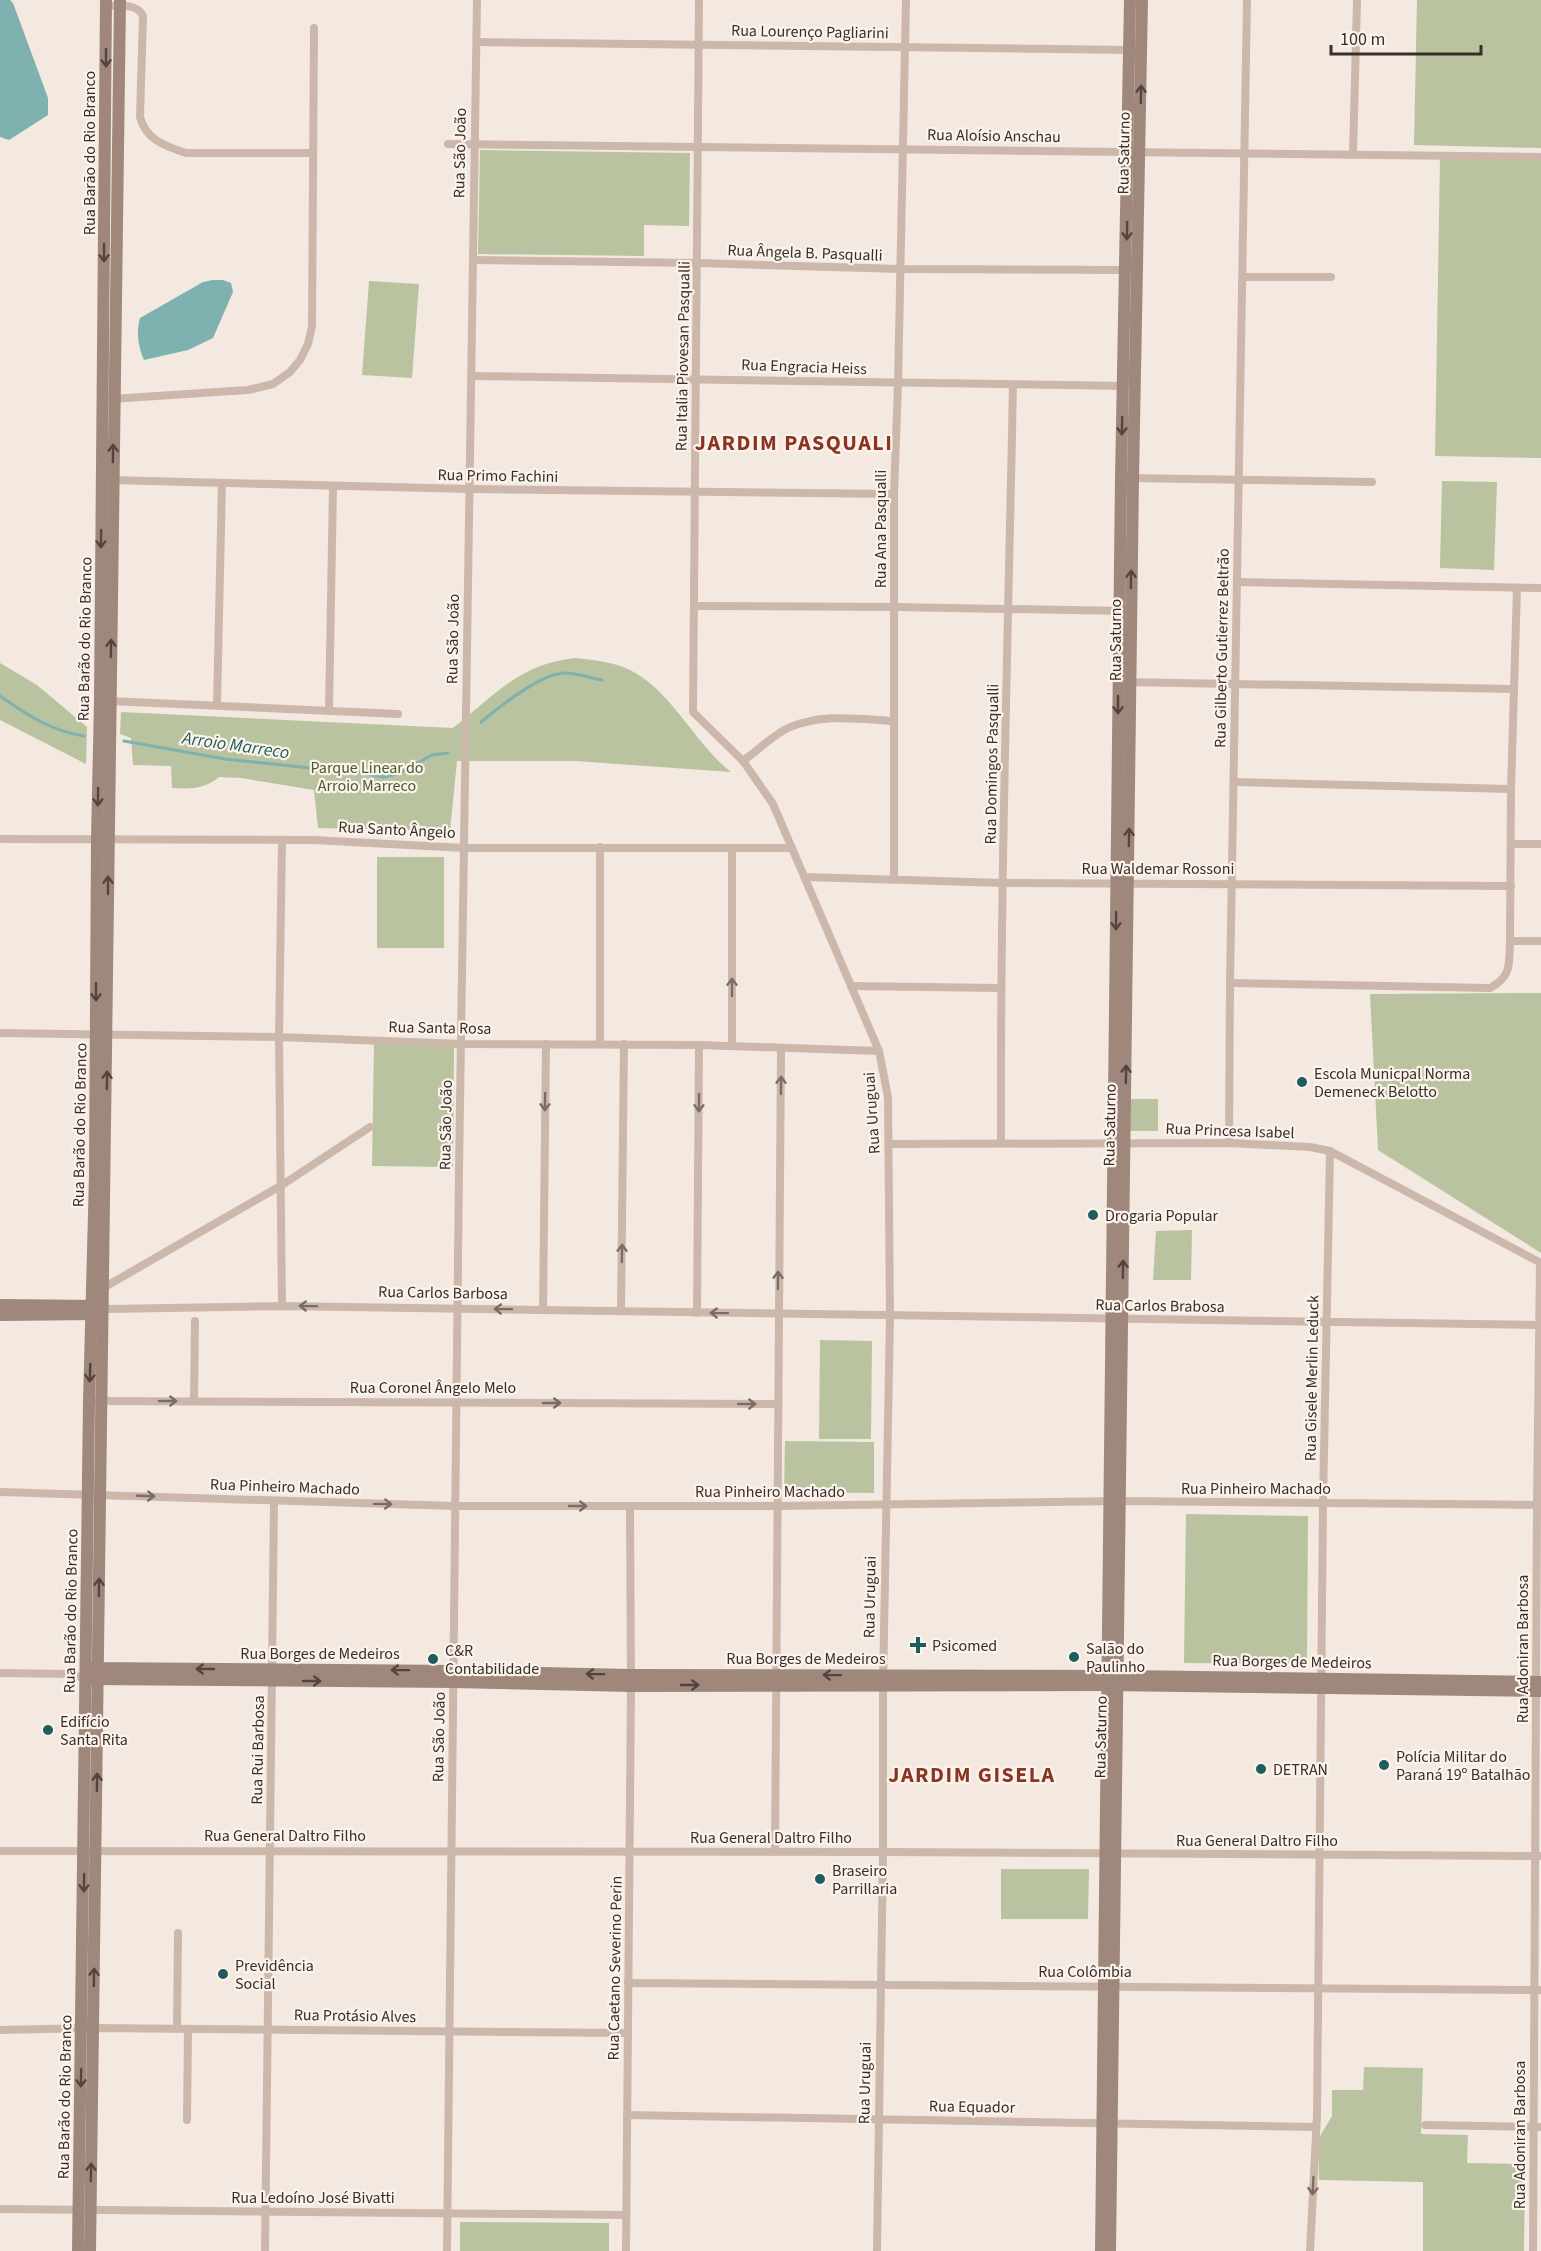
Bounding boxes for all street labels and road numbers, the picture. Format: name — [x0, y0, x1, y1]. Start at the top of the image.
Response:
street label: Rua Lourenço Pagliarini — [731, 20, 889, 44]
street label: Rua Barão do Rio Branco — [79, 71, 101, 235]
street label: Rua São João — [448, 108, 472, 198]
street label: Rua Saturno — [1112, 112, 1136, 194]
street label: Rua Aloísio Anschau — [927, 124, 1061, 148]
street label: Rua Ângela B. Pasqualli — [727, 239, 883, 267]
street label: Rua Italia Piovesan Pasqualli — [670, 261, 696, 451]
street label: Rua Engracia Heiss — [741, 354, 867, 380]
street label: Rua Primo Fachini — [437, 464, 559, 488]
street label: Rua Ana Pasqualli — [870, 470, 892, 588]
street label: Rua Gilberto Gutierrez Beltrão — [1209, 548, 1235, 748]
street label: Rua Barão do Rio Branco — [73, 557, 97, 721]
street label: Rua São João — [441, 594, 465, 684]
street label: Rua Saturno — [1105, 599, 1127, 681]
street label: Rua Domingos Pasqualli — [980, 683, 1004, 845]
street label: Rua Santo Ângelo — [338, 816, 456, 844]
street label: Rua Waldemar Rossoni — [1082, 858, 1234, 880]
street label: Rua Santa Rosa — [388, 1016, 492, 1040]
street label: Rua Barão do Rio Branco — [68, 1043, 92, 1207]
street label: Rua Uruguai — [858, 1071, 886, 1155]
street label: Rua São João — [434, 1080, 458, 1170]
street label: Rua Saturno — [1098, 1084, 1122, 1166]
street label: Rua Princesa Isabel — [1165, 1118, 1295, 1144]
street label: Rua Carlos Barbosa — [378, 1281, 508, 1305]
street label: Rua Carlos Brabosa — [1095, 1294, 1225, 1318]
street label: Rua Gisele Merlin Leduck — [1300, 1295, 1324, 1461]
street label: Rua Coronel Ângelo Melo — [350, 1377, 516, 1399]
street label: Rua Pinheiro Machado — [210, 1473, 360, 1501]
street label: Rua Pinheiro Machado — [1181, 1478, 1331, 1500]
street label: Rua Pinheiro Machado — [695, 1481, 845, 1503]
street label: Rua Barão do Rio Branco — [59, 1529, 83, 1693]
street label: Rua Uruguai — [858, 1556, 882, 1638]
street label: Rua Adoniran Barbosa — [1512, 1575, 1534, 1723]
street label: Rua Borges de Medeiros — [240, 1643, 400, 1665]
street label: Rua Borges de Medeiros — [726, 1648, 886, 1670]
street label: Rua Borges de Medeiros — [1212, 1650, 1372, 1674]
street label: Rua São João — [427, 1692, 451, 1782]
street label: Rua Rui Barbosa — [246, 1695, 270, 1805]
street label: Rua Saturno — [1089, 1696, 1113, 1778]
street label: Rua General Daltro Filho — [204, 1825, 366, 1847]
street label: Rua General Daltro Filho — [690, 1827, 852, 1849]
street label: Rua General Daltro Filho — [1176, 1830, 1338, 1852]
street label: Rua Caetano Severino Perin — [602, 1875, 628, 2061]
street label: Rua Colômbia — [1038, 1961, 1132, 1983]
street label: Rua Protásio Alves — [294, 2004, 417, 2028]
street label: Rua Barão do Rio Branco — [53, 2015, 77, 2179]
street label: Rua Uruguai — [853, 2042, 877, 2124]
street label: Rua Adoniran Barbosa — [1509, 2061, 1531, 2209]
street label: Rua Equador — [929, 2095, 1016, 2119]
street label: Rua Ledoíno José Bivatti — [231, 2187, 395, 2209]

